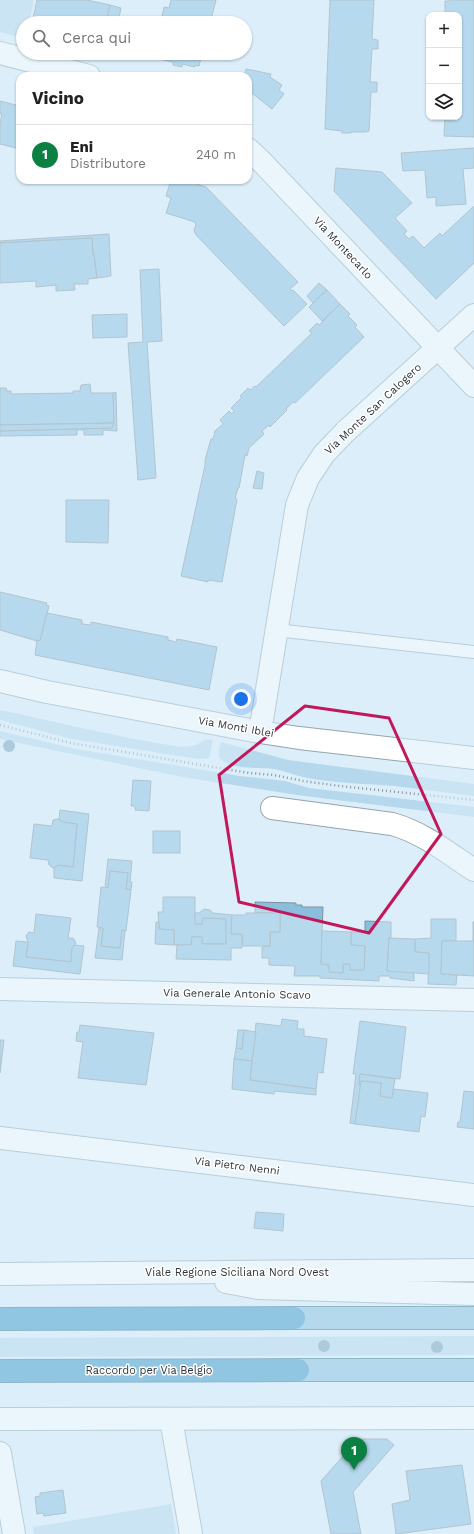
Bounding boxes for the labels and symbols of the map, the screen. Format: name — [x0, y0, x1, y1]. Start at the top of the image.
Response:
street label: Via Montecarlo — [311, 214, 375, 282]
street label: Via Monte San Calogero — [322, 361, 424, 457]
your location — [231, 689, 251, 709]
street label: Via Monti Iblei — [197, 714, 275, 740]
street label: Via Generale Antonio Scavo — [163, 986, 311, 1002]
street label: Via Pietro Nenni — [194, 1154, 280, 1178]
street label: Viale Regione Siciliana Nord Ovest — [145, 1266, 329, 1279]
street label: Raccordo per Via Belgio — [86, 1364, 212, 1377]
pin: 1 — [341, 1437, 367, 1470]

